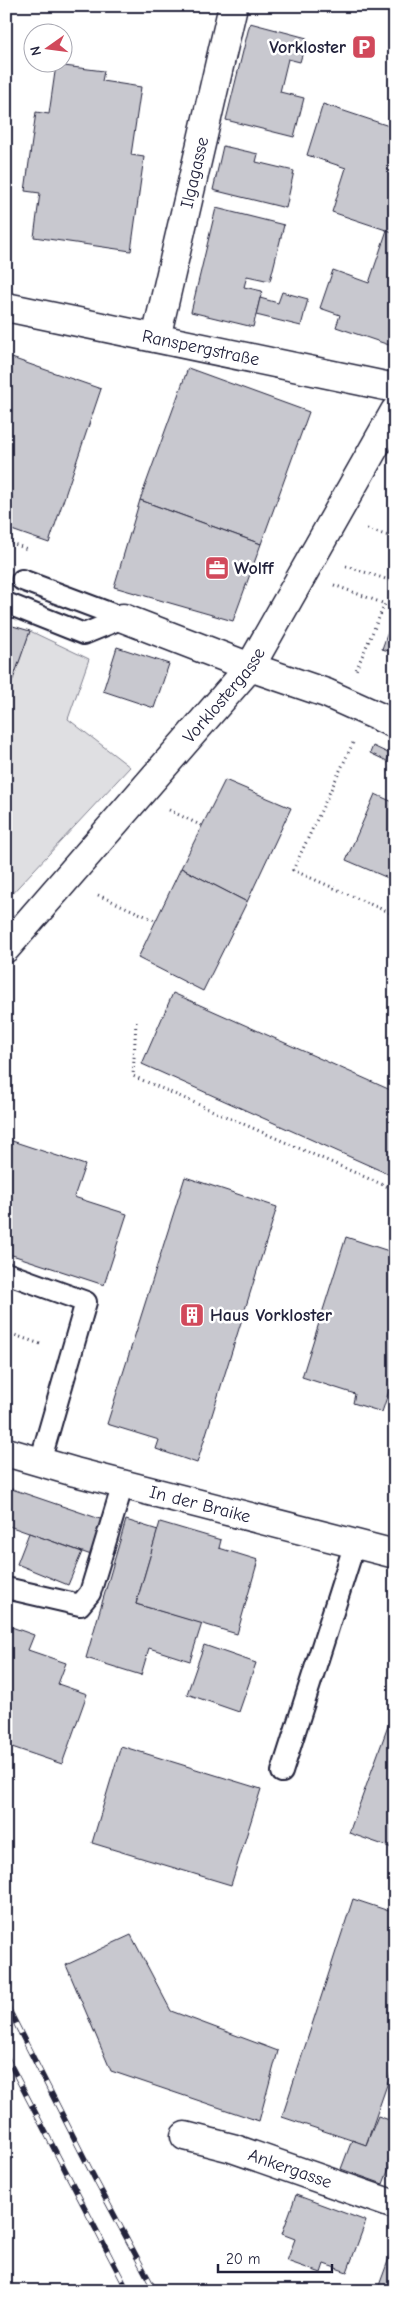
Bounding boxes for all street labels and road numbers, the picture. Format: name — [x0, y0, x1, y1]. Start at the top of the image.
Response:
street label: Ilgagasse — [176, 135, 213, 210]
street label: Ranspergstraße — [140, 326, 261, 370]
street label: Vorklostergasse — [179, 644, 270, 748]
street label: In der Braike — [147, 1482, 253, 1528]
street label: Ankergasse — [245, 2144, 335, 2193]

